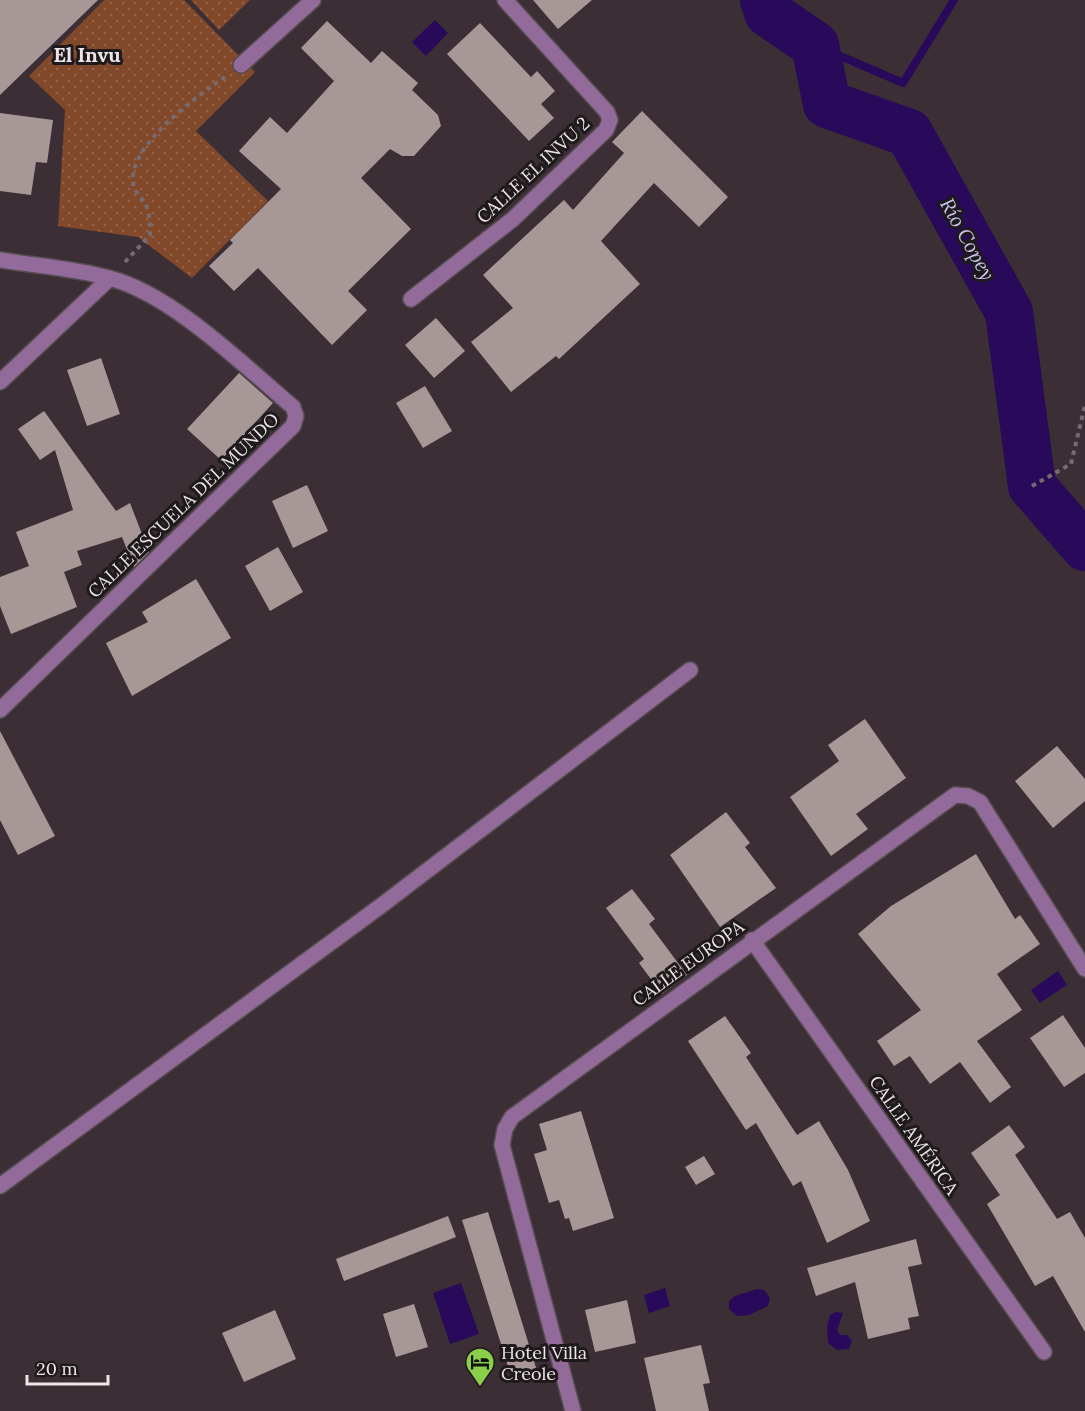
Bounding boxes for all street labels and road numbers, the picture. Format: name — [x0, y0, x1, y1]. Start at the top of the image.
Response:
street label: CALLE EL INVU 2 — [472, 112, 594, 228]
street label: CALLE ESCUELA DEL MUNDO — [83, 408, 283, 602]
street label: CALLE EUROPA — [628, 914, 749, 1011]
street label: CALLE AMÉRICA — [864, 1071, 964, 1200]

